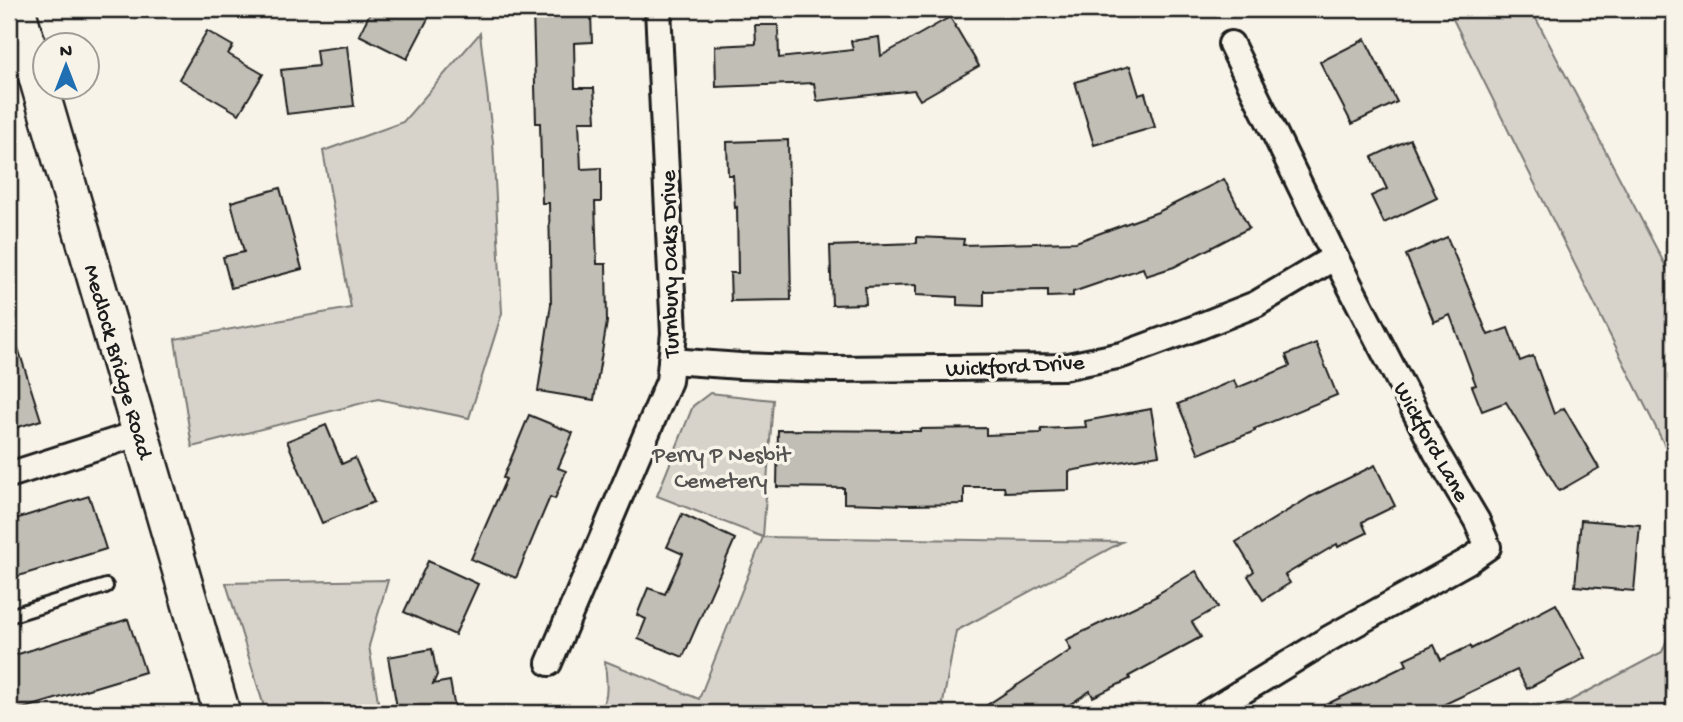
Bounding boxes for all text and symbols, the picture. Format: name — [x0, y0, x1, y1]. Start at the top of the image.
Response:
north arrow — [32, 32, 102, 102]
text: N — [60, 41, 72, 64]
street label: Turnbury Oaks Drive — [656, 169, 687, 360]
street label: Medlock Bridge Road — [76, 262, 158, 464]
street label: Wickford Drive — [945, 350, 1086, 385]
street label: Wickford Lane — [1386, 378, 1474, 508]
park label: Perry P Nesbit Cemetery — [651, 443, 791, 496]

